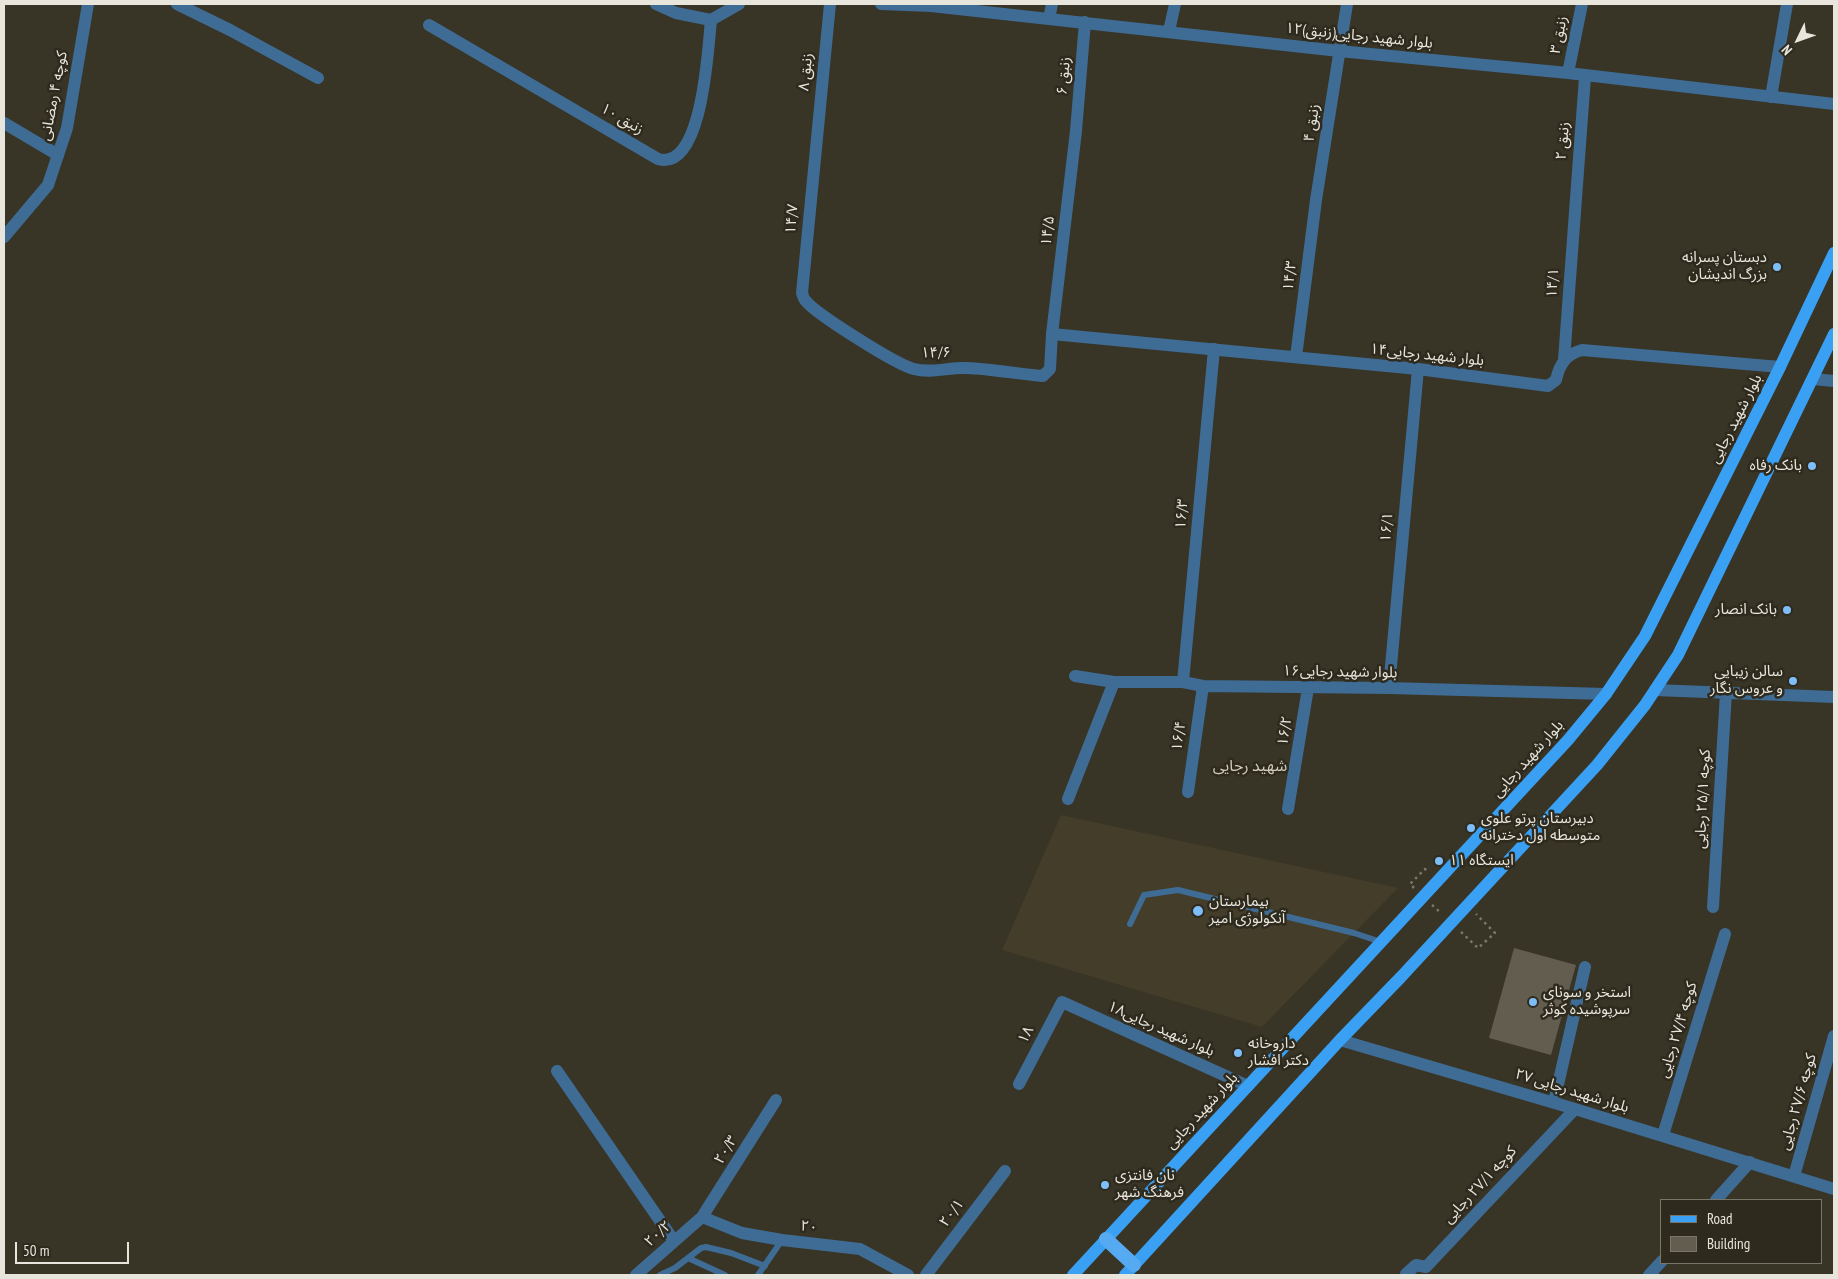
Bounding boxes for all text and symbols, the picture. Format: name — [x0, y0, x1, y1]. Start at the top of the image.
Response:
street label: زنبق ۳ — [1547, 15, 1571, 55]
north arrow — [1773, 15, 1823, 65]
street label: ۱۲بلوار شهید رجایی(زنبق) — [1284, 19, 1434, 53]
text: N — [1778, 41, 1796, 59]
street label: کوچه ۴ رمضانی — [37, 50, 71, 142]
street label: زنبق ۸ — [795, 52, 817, 92]
street label: زنبق ۶ — [1053, 56, 1075, 96]
street label: زنبق ۱۰ — [597, 100, 647, 138]
street label: زنبق ۴ — [1300, 103, 1324, 143]
street label: زنبق ۲ — [1552, 121, 1574, 161]
street label: ۱۴/۷ — [782, 203, 802, 235]
street label: ۱۴/۵ — [1037, 215, 1059, 247]
place label: دبستان پسرانه بزرگ اندیشان — [1682, 249, 1767, 284]
street label: ۱۴/۳ — [1279, 260, 1301, 292]
marker: دبستان پسرانه بزرگ اندیشان — [1771, 261, 1783, 273]
street label: ۱۴/۱ — [1543, 267, 1563, 299]
street label: بلوار شهید رجایی۱۴ — [1369, 340, 1485, 370]
street label: ۱۴/۶ — [921, 344, 951, 362]
street label: بلوار شهید رجایی — [1706, 371, 1766, 467]
place label: بانک رفاه — [1750, 457, 1802, 475]
marker: بانک رفاه — [1806, 460, 1818, 472]
street label: ۱۶/۳ — [1172, 498, 1192, 530]
street label: ۱۶/۱ — [1377, 511, 1397, 543]
place label: بانک انصار — [1715, 601, 1777, 619]
marker: بانک انصار — [1781, 604, 1793, 616]
street label: بلوار شهید رجایی۱۶ — [1282, 662, 1398, 682]
place label: سالن زیبایی و عروس نگار — [1710, 663, 1783, 698]
marker: سالن زیبایی و عروس نگار — [1787, 675, 1799, 687]
street label: ۱۶/۲ — [1274, 715, 1296, 747]
street label: بلوار شهید رجایی — [1489, 717, 1567, 801]
street label: ۱۶/۴ — [1168, 720, 1190, 752]
street label: کوچه ۲۵/۱ رجایی — [1691, 749, 1715, 849]
district label: شهید رجایی — [1213, 756, 1287, 776]
place label: دبیرستان پرتو علوی متوسطه اول دخترانه — [1481, 810, 1600, 845]
marker: دبیرستان پرتو علوی متوسطه اول دخترانه — [1465, 822, 1477, 834]
place label: ایستگاه ۱۱ — [1449, 852, 1514, 870]
marker: ایستگاه ۱۱ — [1433, 855, 1445, 867]
place label: بیمارستان آنکولوژی امیر — [1209, 893, 1285, 928]
marker: بیمارستان آنکولوژی امیر — [1191, 904, 1205, 918]
street label: کوچه ۲۷/۴ رجایی — [1655, 980, 1701, 1080]
place label: استخر و سونای سرپوشیده کوثر — [1543, 984, 1631, 1019]
marker: استخر و سونای سرپوشیده کوثر — [1527, 996, 1539, 1008]
street label: بلوار شهید رجایی۱۸ — [1105, 997, 1217, 1061]
street label: ۱۸ — [1014, 1023, 1038, 1047]
place label: داروخانه دکتر افشار — [1248, 1035, 1309, 1070]
marker: داروخانه دکتر افشار — [1232, 1047, 1244, 1059]
street label: کوچه ۲۷/۶ رجایی — [1776, 1052, 1820, 1152]
street label: ۲۷ بلوار شهید رجایی — [1513, 1065, 1631, 1117]
street label: بلوار شهید رجایی — [1162, 1069, 1242, 1153]
street label: ۲۰/۳ — [710, 1132, 742, 1168]
street label: کوچه ۲۷/۱ رجایی — [1439, 1142, 1521, 1228]
place label: نان فانتزی فرهنگ شهر — [1115, 1167, 1184, 1202]
marker: نان فانتزی فرهنگ شهر — [1099, 1179, 1111, 1191]
street label: ۲۰/۱ — [936, 1196, 968, 1230]
legend — [1660, 1199, 1823, 1264]
text: Road — [1707, 1209, 1733, 1228]
street label: ۲۰/۲ — [641, 1217, 675, 1251]
street label: ۲۰ — [799, 1217, 819, 1237]
scale bar — [18, 1232, 131, 1264]
text: Building — [1707, 1234, 1750, 1253]
text: 50 m — [23, 1241, 49, 1260]

